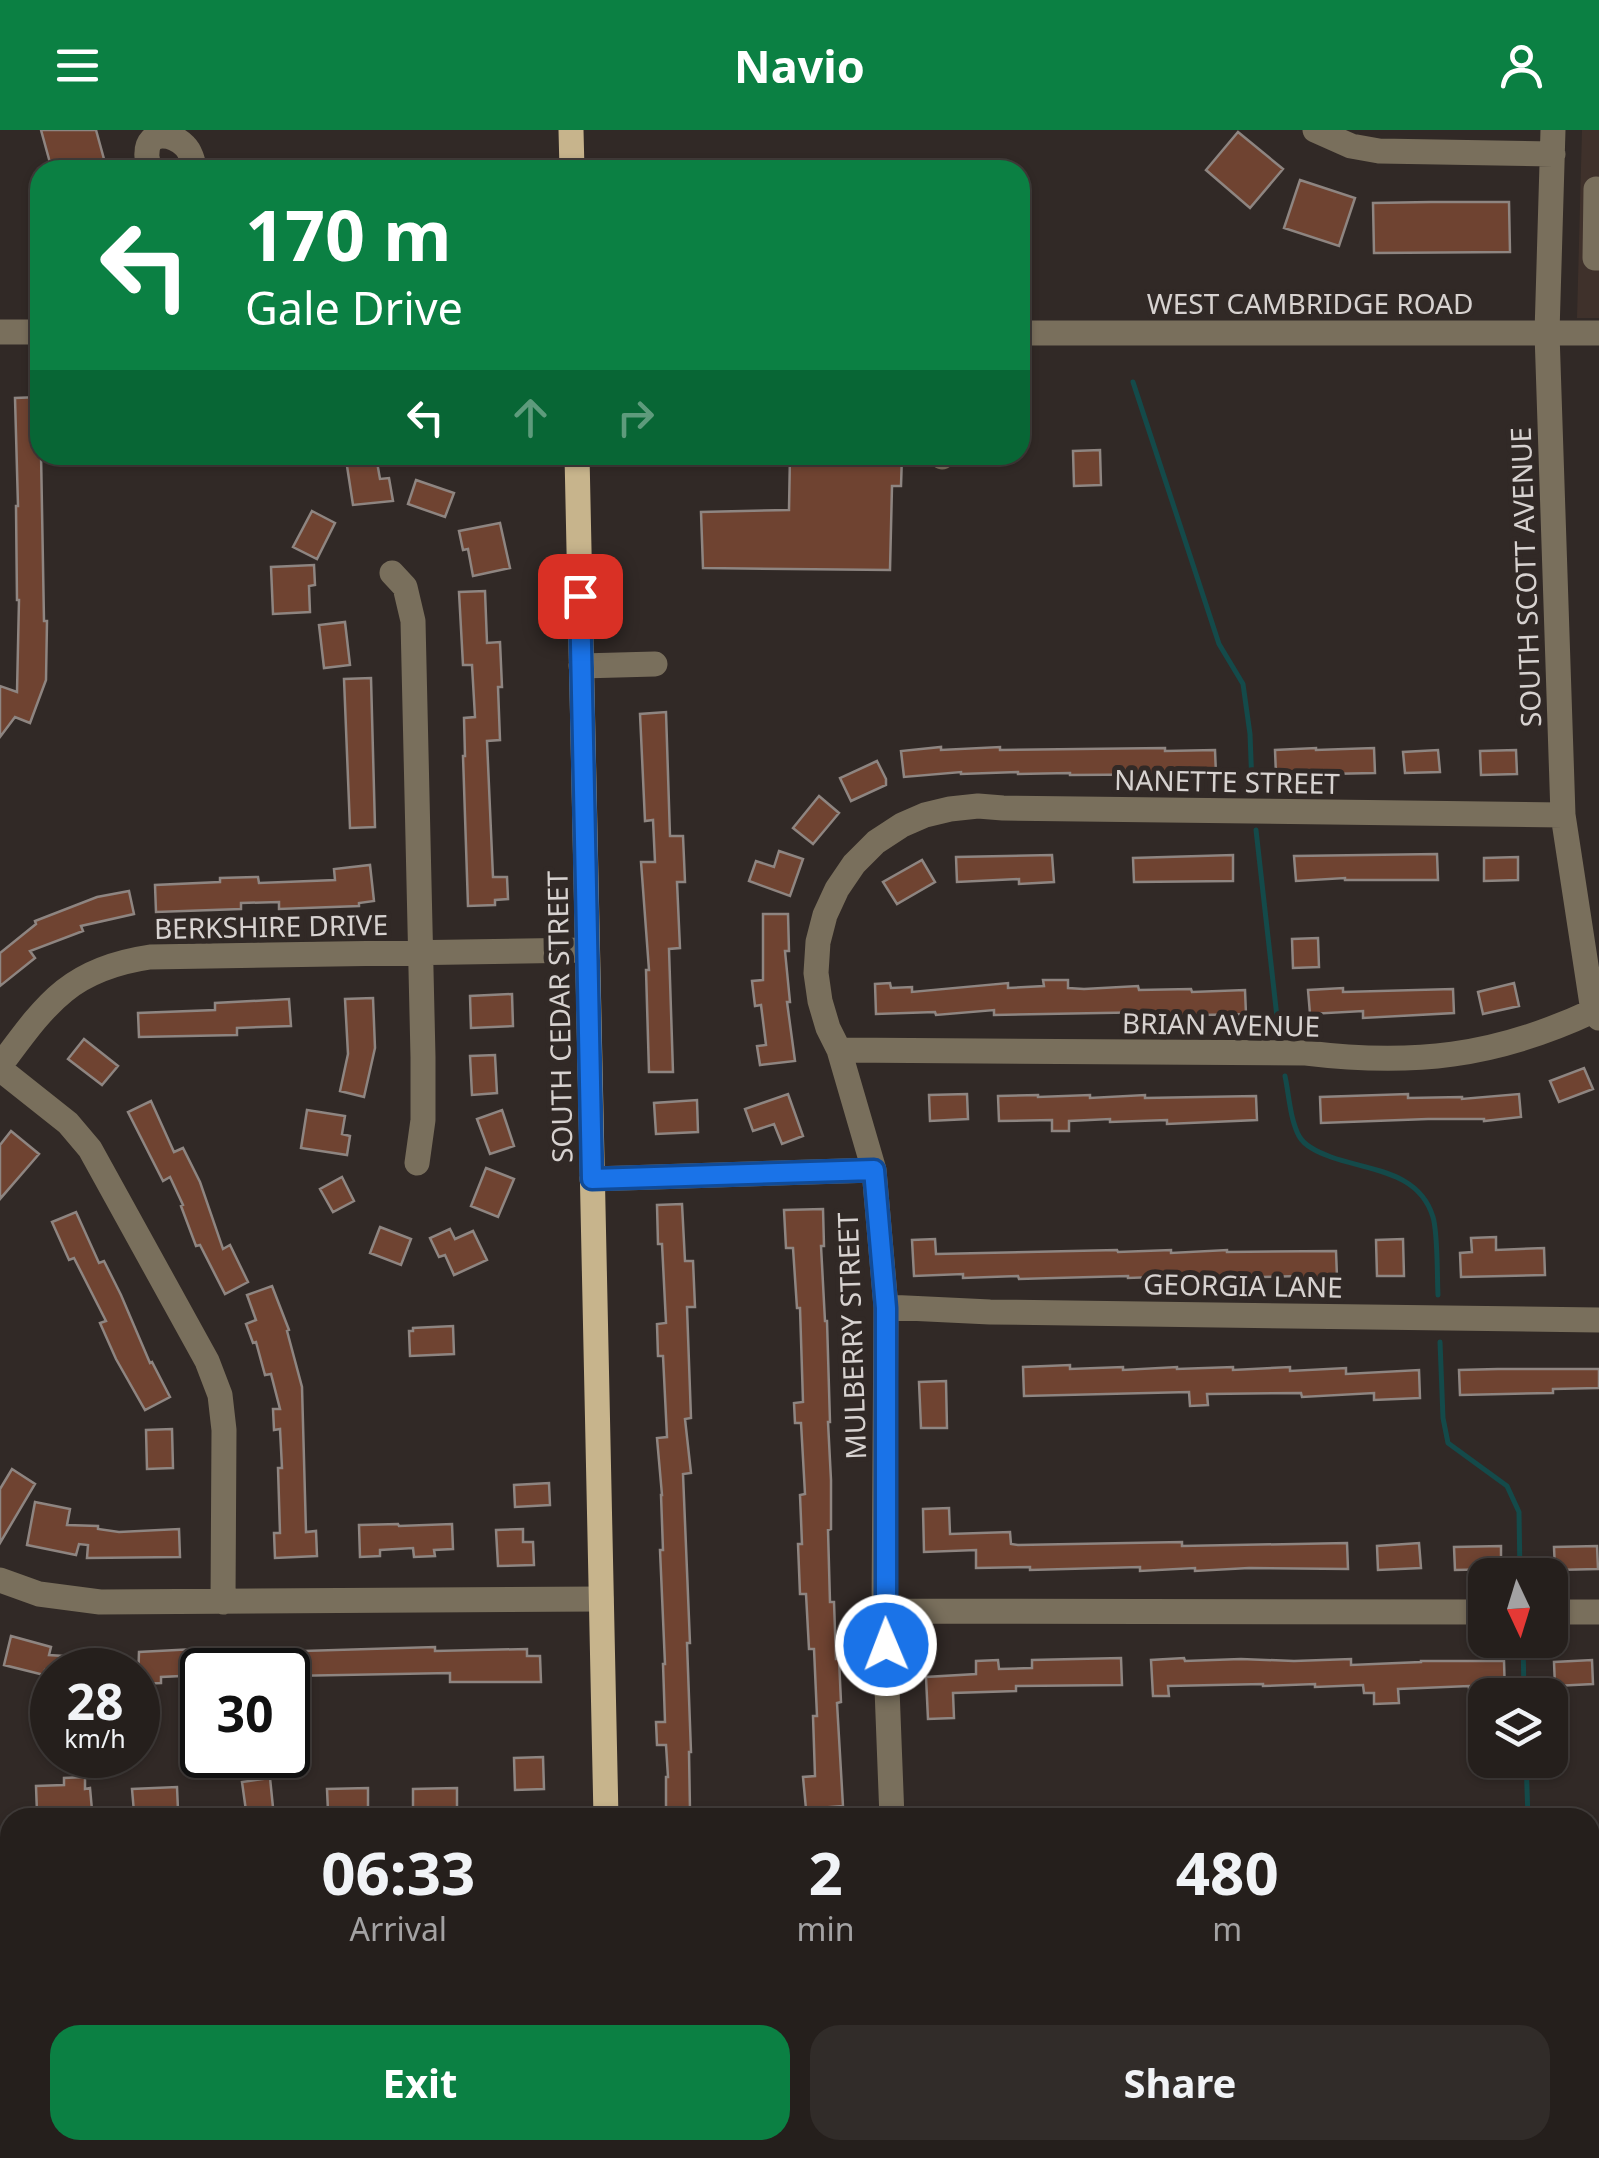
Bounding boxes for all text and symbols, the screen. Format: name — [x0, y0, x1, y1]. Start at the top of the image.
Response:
text: Navio — [734, 35, 865, 96]
icon: menu — [50, 38, 105, 93]
icon: person — [1494, 38, 1549, 93]
text: 170 m — [245, 186, 452, 282]
icon: left — [80, 200, 210, 330]
text: Gale Drive — [245, 277, 463, 338]
street label: WEST CAMBRIDGE ROAD — [1147, 284, 1473, 322]
icon: left — [398, 390, 453, 445]
icon: ahead — [503, 390, 558, 445]
icon: right — [608, 390, 663, 445]
street label: SOUTH SCOTT AVENUE — [1501, 426, 1549, 728]
pin — [538, 554, 623, 639]
icon: arrive — [553, 569, 608, 624]
street label: NANETTE STREET — [1114, 760, 1341, 802]
street label: SOUTH CEDAR STREET — [537, 870, 581, 1163]
street label: BERKSHIRE DRIVE — [154, 905, 388, 947]
street label: BRIAN AVENUE — [1122, 1003, 1320, 1045]
street label: MULBERRY STREET — [828, 1211, 874, 1460]
street label: GEORGIA LANE — [1143, 1264, 1343, 1306]
north arrow — [1468, 1558, 1568, 1658]
map controls — [1468, 1558, 1568, 1778]
position arrow — [834, 1593, 938, 1697]
speed limit sign: 30 — [180, 1648, 310, 1778]
text: 28 — [66, 1667, 124, 1735]
button: layers — [1468, 1678, 1568, 1778]
text: km/h — [64, 1721, 126, 1755]
text: 06:33 — [321, 1831, 475, 1913]
text: 2 — [808, 1831, 843, 1913]
text: 480 — [1176, 1831, 1279, 1913]
text: Arrival — [350, 1907, 447, 1950]
text: min — [797, 1907, 855, 1950]
text: m — [1212, 1907, 1242, 1950]
button: Exit — [50, 2025, 790, 2140]
button: Share — [810, 2025, 1550, 2140]

